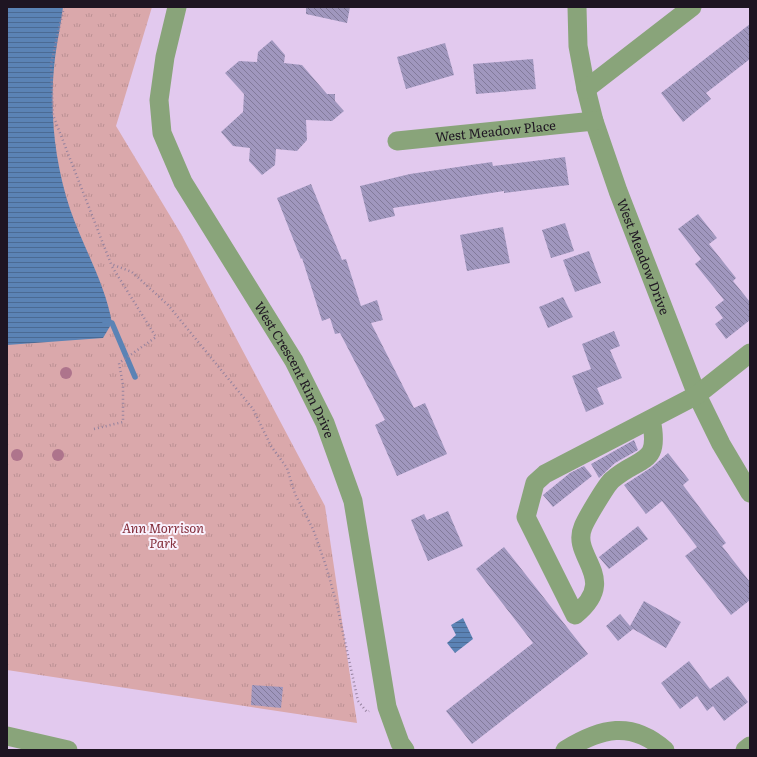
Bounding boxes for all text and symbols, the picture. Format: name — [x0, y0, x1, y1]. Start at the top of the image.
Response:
street label: West Meadow Place — [434, 115, 557, 146]
street label: West Meadow Drive — [613, 196, 675, 317]
street label: West Crescent Rim Drive — [250, 298, 340, 441]
park label: Ann Morrison Park — [122, 518, 204, 552]

